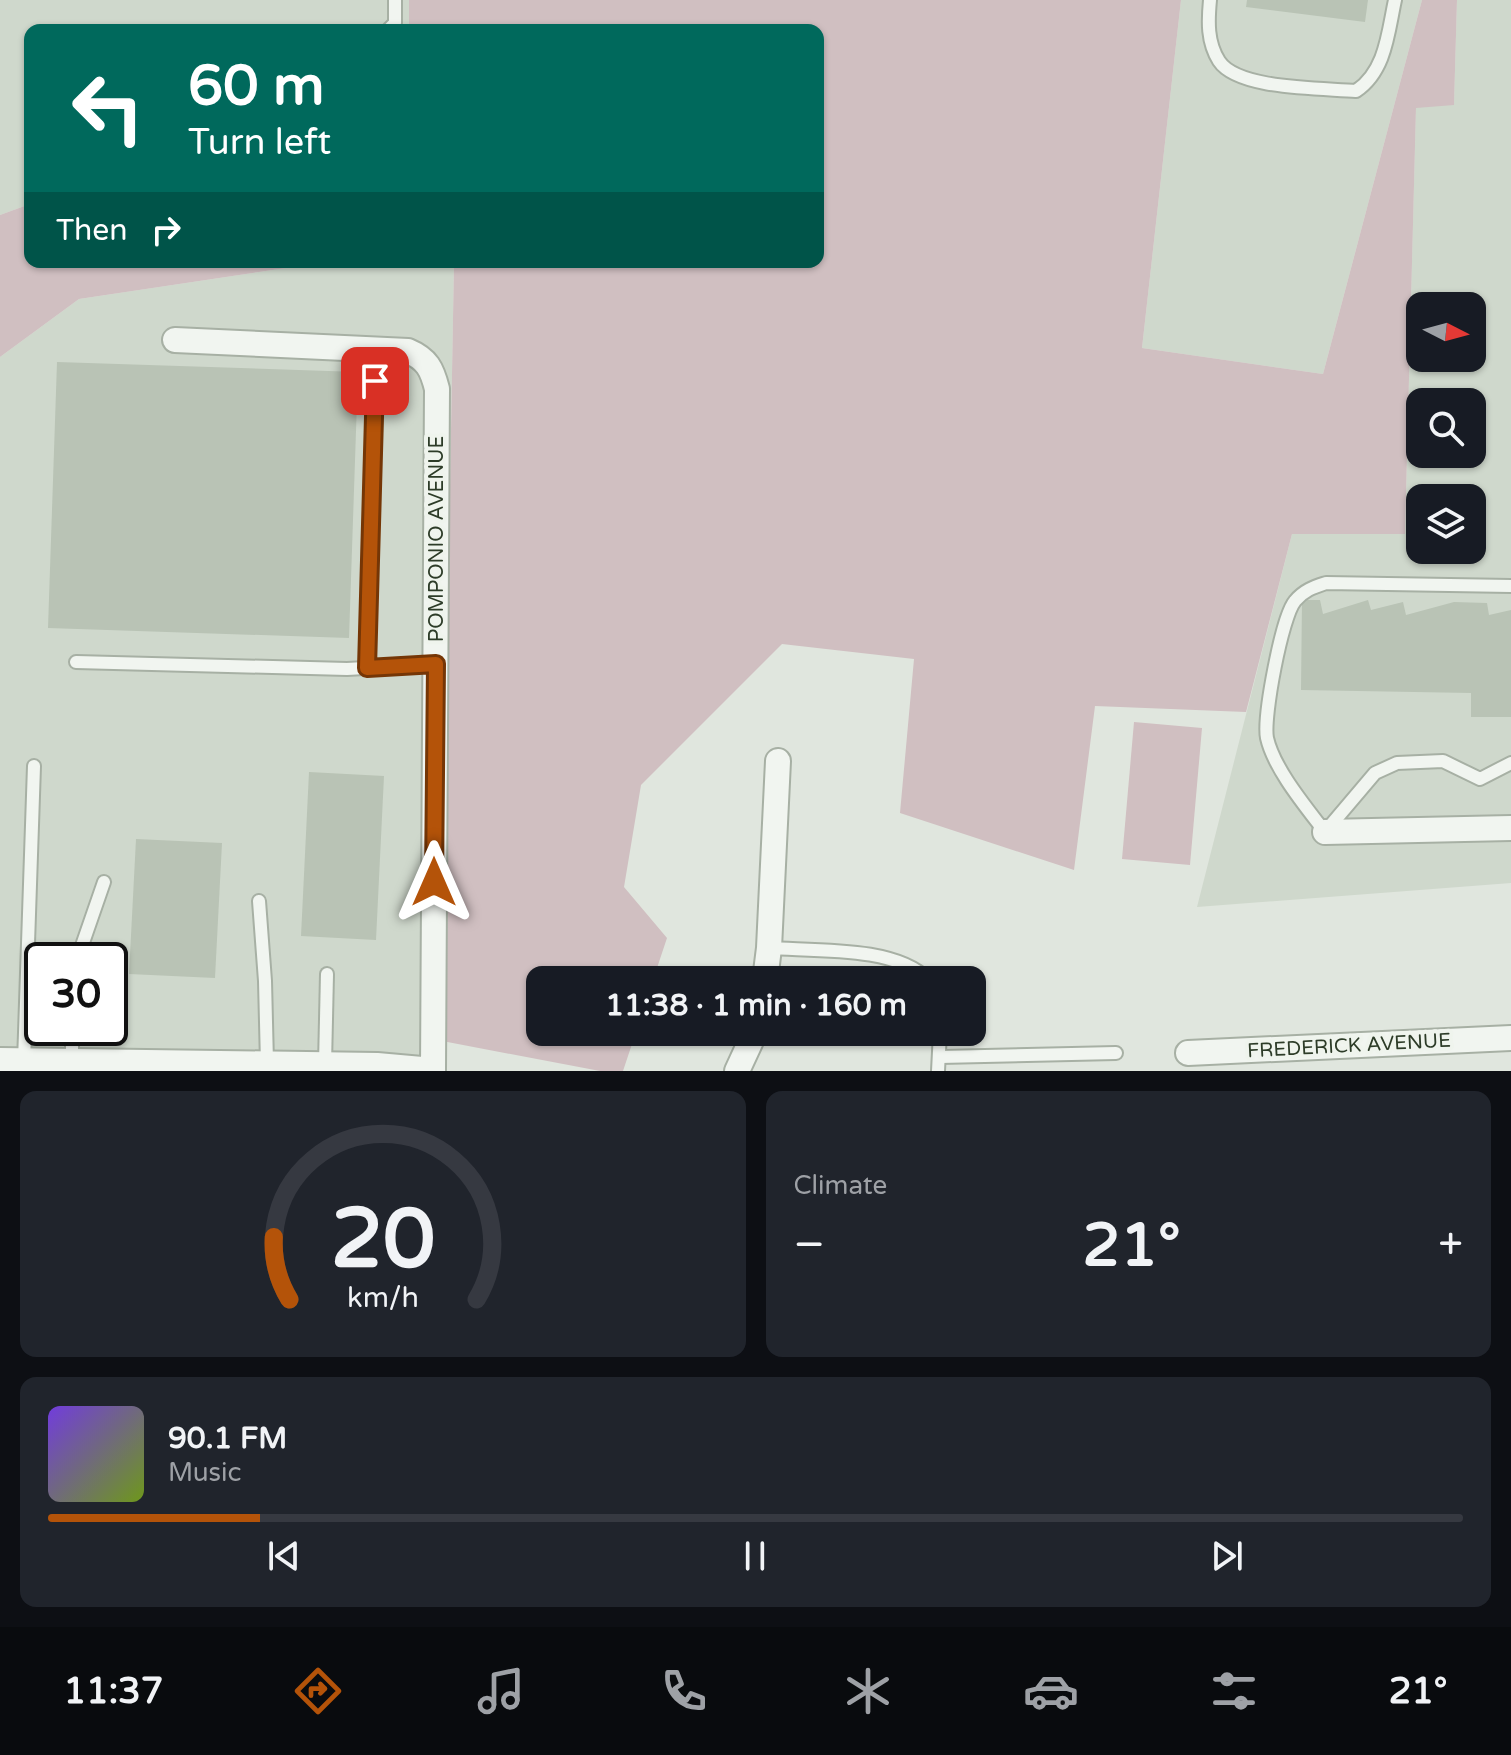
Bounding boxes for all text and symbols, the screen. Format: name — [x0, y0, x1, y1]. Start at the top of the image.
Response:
text: 60 m — [188, 53, 324, 120]
icon: left — [56, 56, 160, 160]
text: Turn left — [188, 121, 331, 164]
icon: right — [144, 208, 188, 252]
text: Then — [56, 212, 128, 249]
north arrow — [1406, 292, 1486, 372]
map controls — [1406, 292, 1486, 564]
pin — [341, 347, 409, 415]
icon: arrive — [353, 359, 397, 403]
button: search — [1406, 388, 1486, 468]
street label: POMPONIO AVENUE — [425, 436, 449, 642]
button: layers — [1406, 484, 1486, 564]
position arrow — [392, 840, 476, 924]
speed limit sign: 30 — [24, 942, 128, 1046]
text: 11:38 · 1 min · 160 m — [605, 987, 907, 1024]
street label: FREDERICK AVENUE — [1246, 1029, 1452, 1063]
text: Climate — [794, 1170, 887, 1201]
text: 20 — [331, 1190, 435, 1290]
text: 21° — [1083, 1210, 1181, 1282]
text: − — [794, 1219, 825, 1272]
text: + — [1438, 1219, 1463, 1272]
text: km/h — [347, 1281, 419, 1315]
text: 90.1 FM — [168, 1420, 287, 1457]
text: Music — [168, 1457, 241, 1488]
icon: previous — [262, 1534, 306, 1578]
icon: pause — [733, 1534, 777, 1578]
icon: next — [1205, 1534, 1249, 1578]
icon: directions — [290, 1663, 346, 1719]
icon: music — [473, 1663, 529, 1719]
icon: phone — [656, 1663, 712, 1719]
icon: climate — [840, 1663, 896, 1719]
icon: car — [1023, 1663, 1079, 1719]
icon: filters — [1206, 1663, 1262, 1719]
text: 11:37 — [64, 1670, 163, 1713]
text: 21° — [1389, 1670, 1447, 1713]

